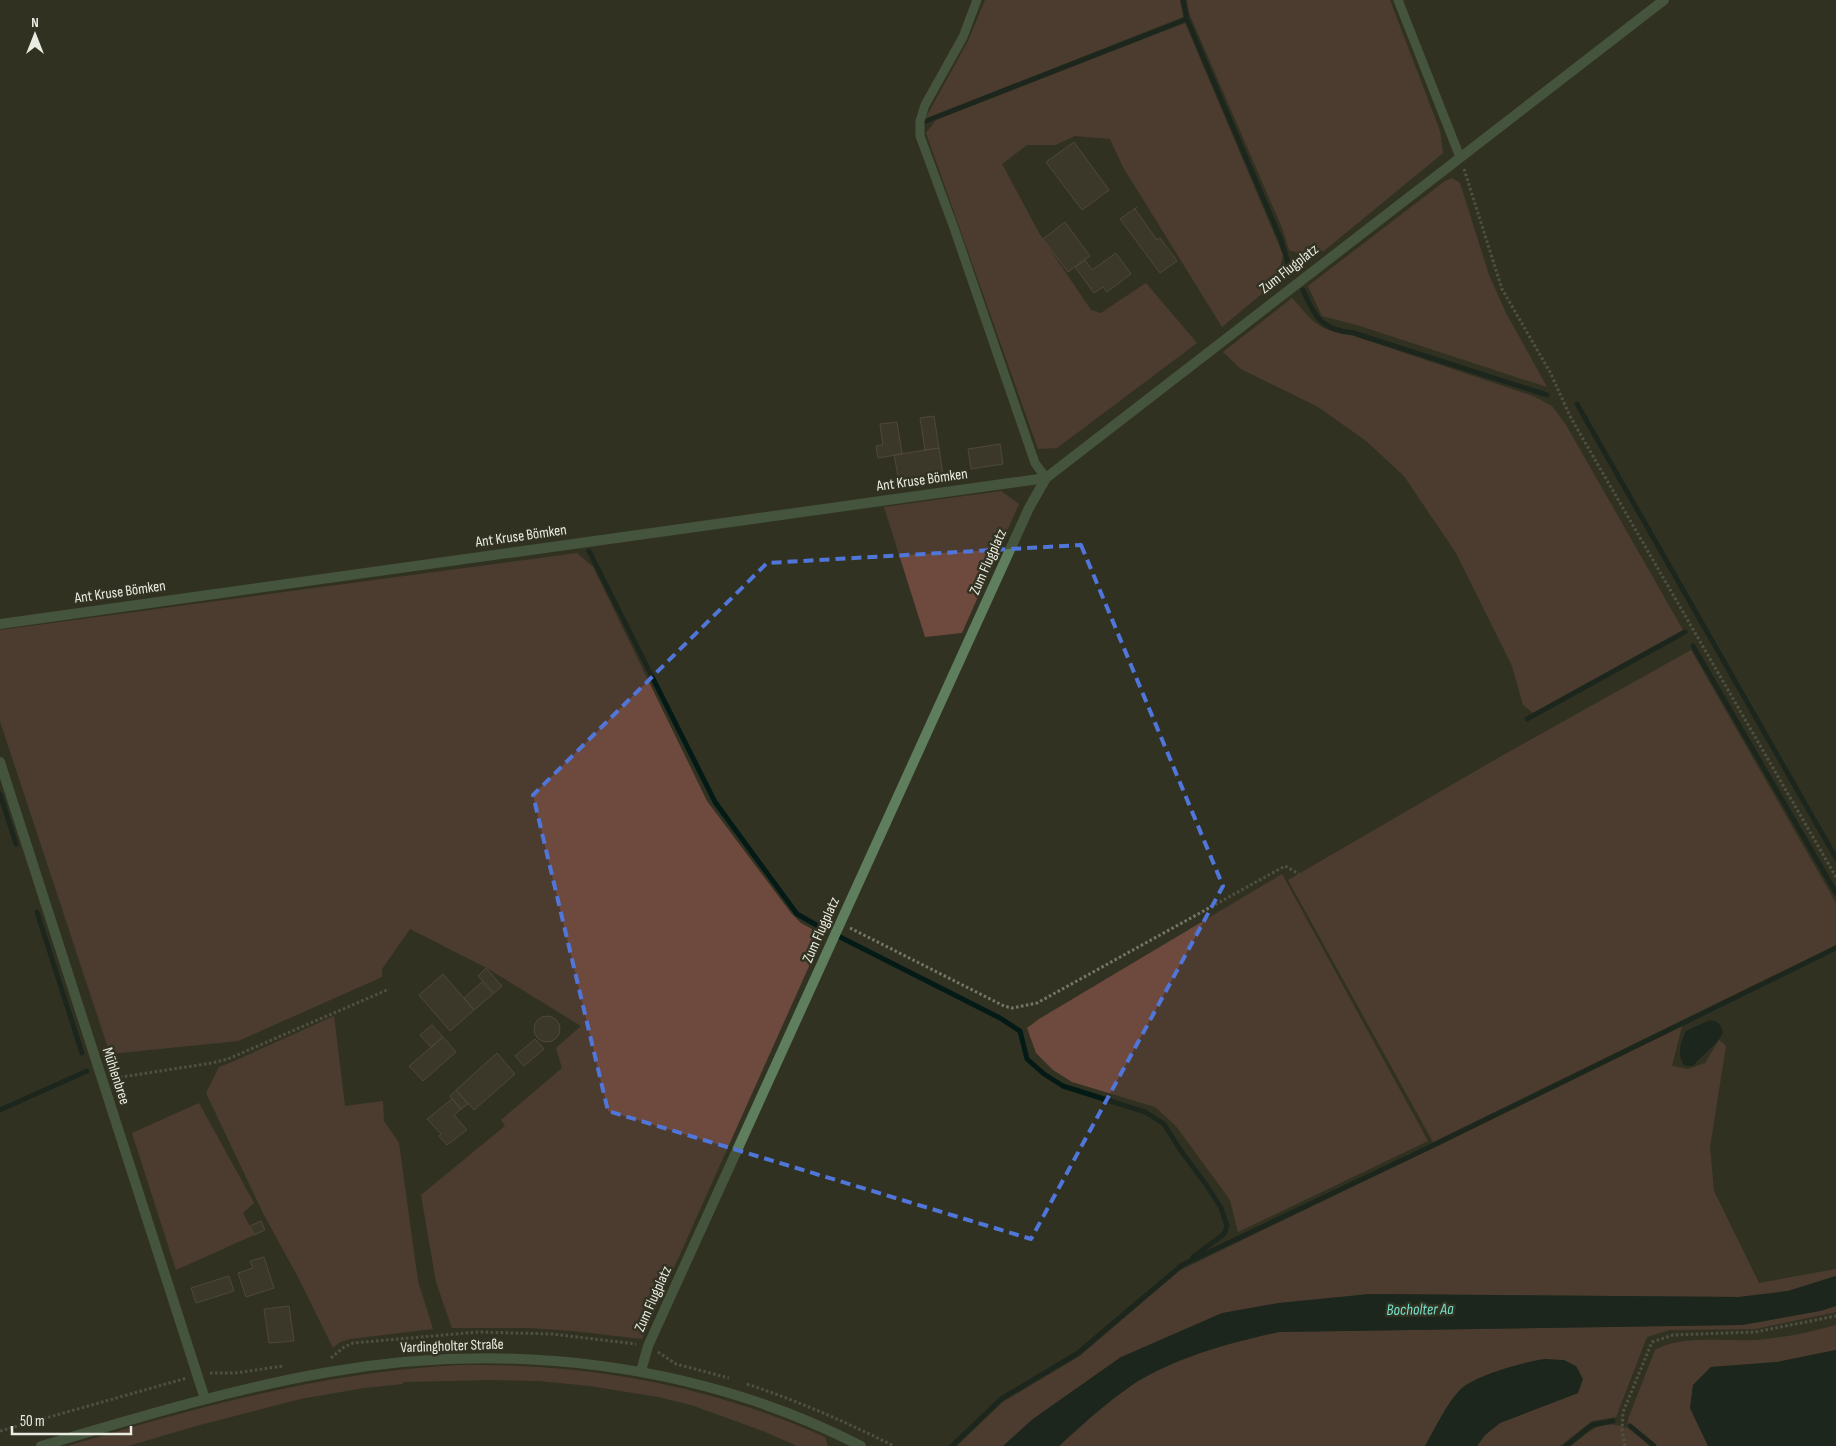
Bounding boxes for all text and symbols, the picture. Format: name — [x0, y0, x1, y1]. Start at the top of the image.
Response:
north arrow — [10, 10, 60, 60]
text: N — [31, 14, 39, 31]
street label: Zum Flugplatz — [1256, 240, 1323, 298]
street label: Ant Kruse Bömken — [874, 464, 969, 496]
street label: Ant Kruse Bömken — [473, 520, 568, 552]
street label: Zum Flugplatz — [965, 526, 1011, 598]
street label: Ant Kruse Bömken — [72, 576, 167, 608]
street label: Zum Flugplatz — [798, 894, 844, 966]
street label: Mühlenbree — [98, 1045, 134, 1107]
street label: Zum Flugplatz — [630, 1263, 676, 1335]
water label: Bocholter Aa — [1386, 1300, 1454, 1320]
street label: Vardingholter Straße — [400, 1335, 504, 1357]
scale bar — [12, 1404, 131, 1436]
text: 50 m — [20, 1412, 45, 1431]

